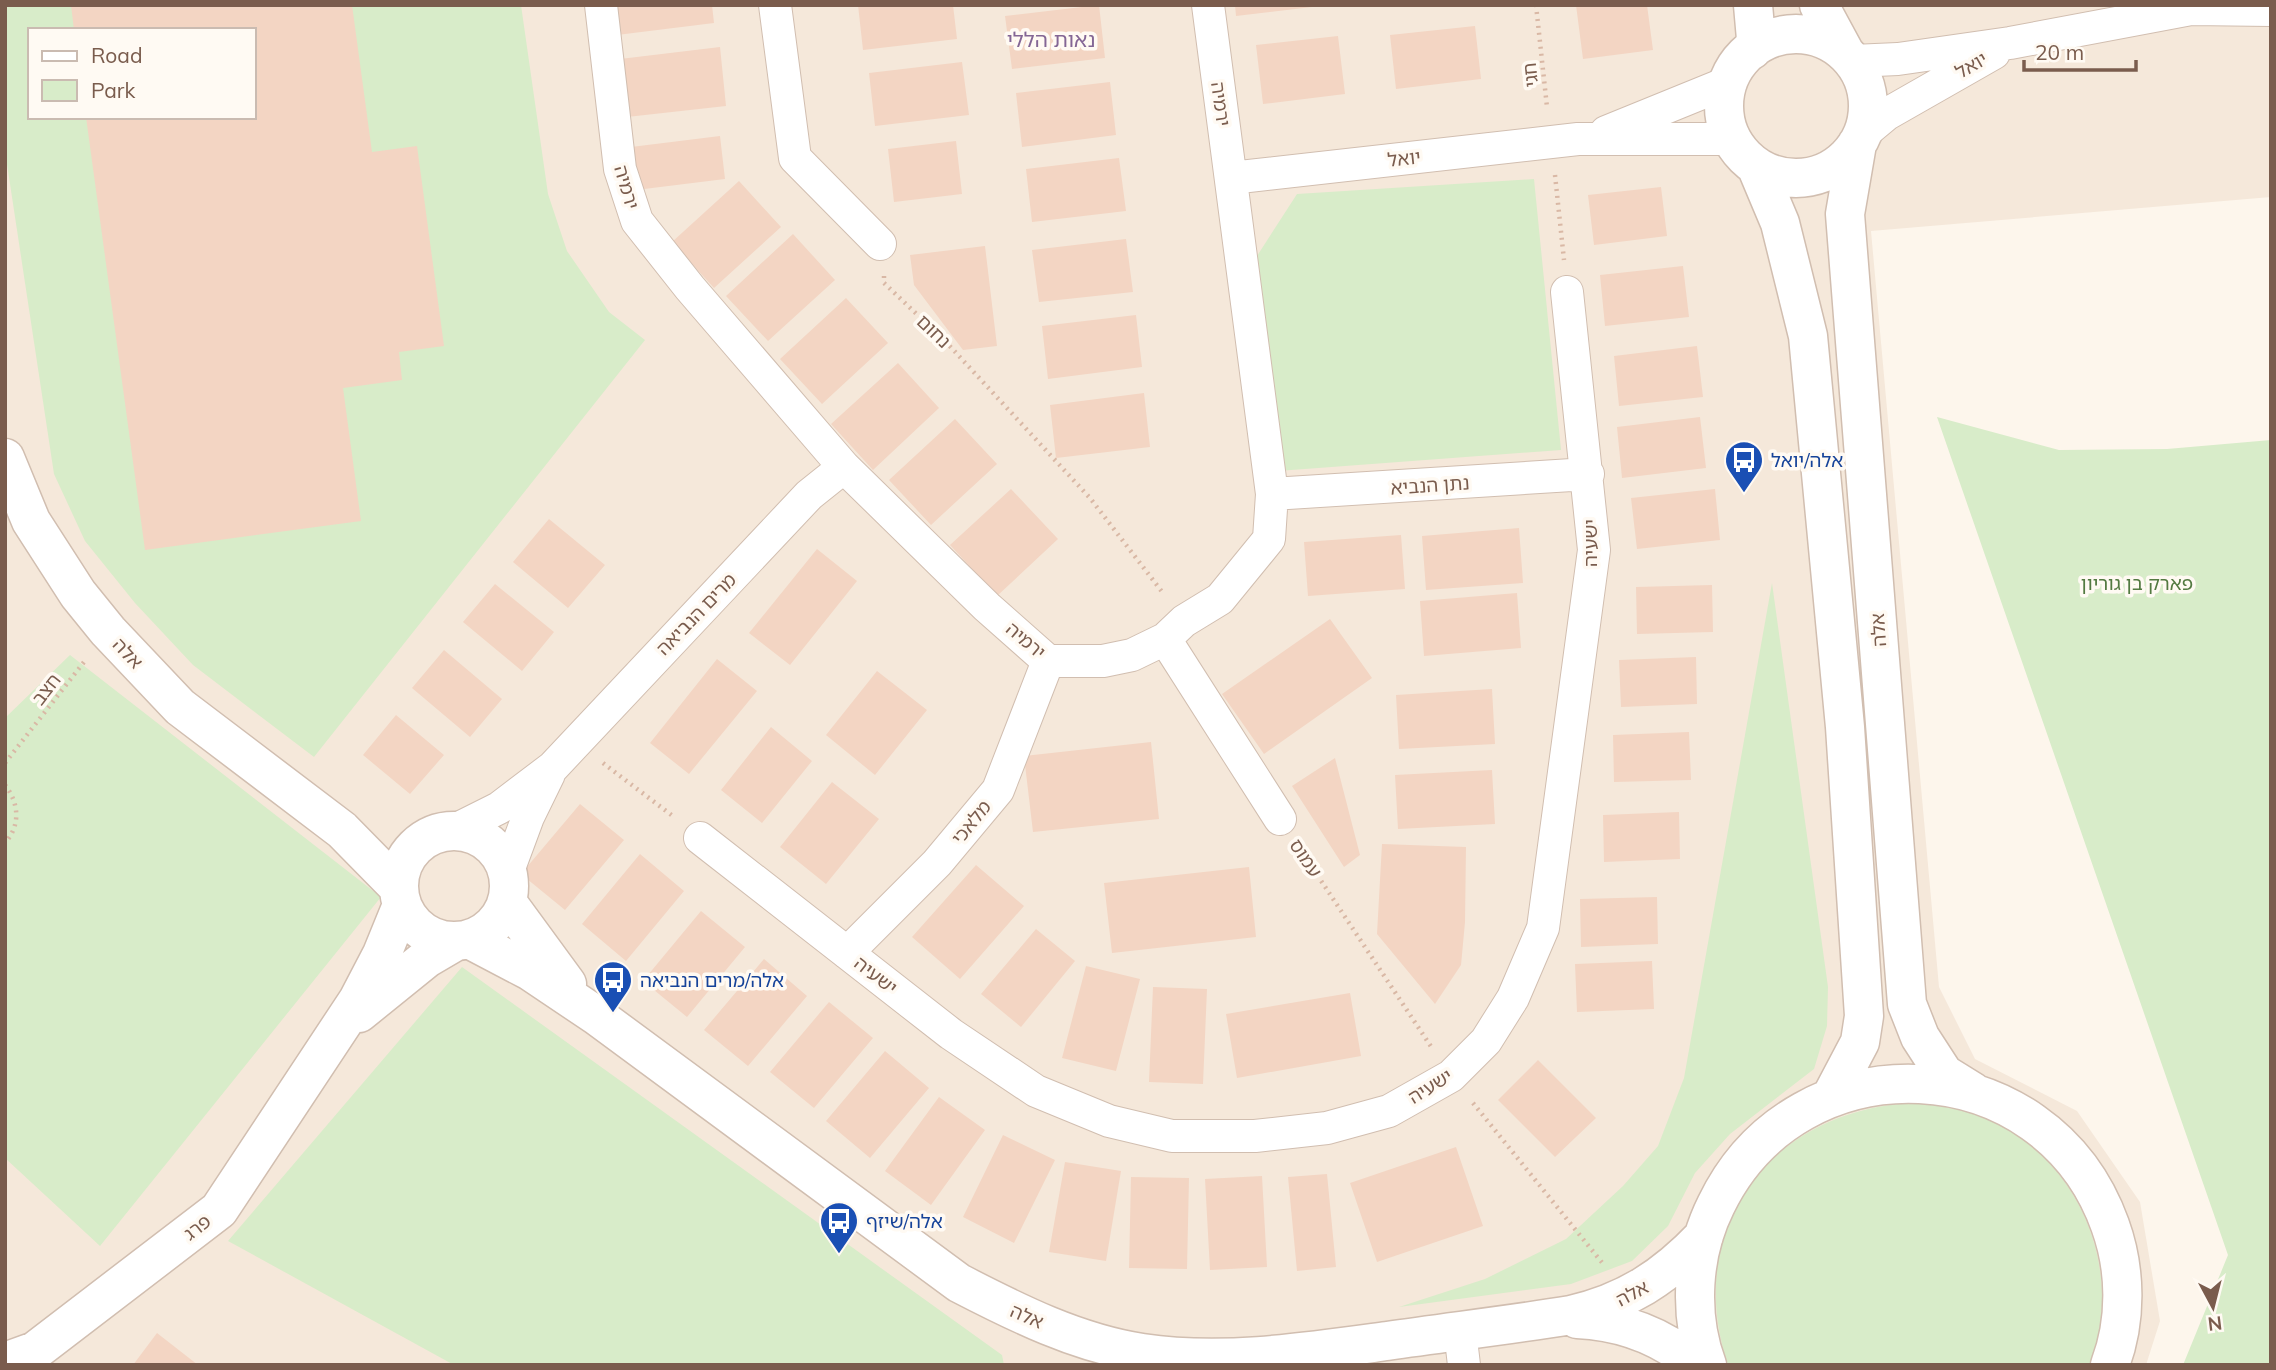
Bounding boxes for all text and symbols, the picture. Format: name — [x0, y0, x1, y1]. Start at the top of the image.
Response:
district label: נאות הללי — [1007, 26, 1095, 52]
legend — [28, 28, 256, 119]
scale bar — [2024, 28, 2136, 72]
text: 20 m — [2035, 39, 2084, 65]
text: Road — [91, 42, 142, 68]
street label: יואל — [1951, 46, 1991, 84]
street label: חגי — [1517, 61, 1543, 89]
text: Park — [91, 77, 135, 103]
street label: ירמיה — [1206, 80, 1236, 128]
street label: יואל — [1386, 144, 1422, 172]
street label: ירמיה — [609, 162, 645, 212]
street label: נחום — [912, 309, 956, 353]
bus stop icon: אלה/יואל — [1723, 439, 1765, 494]
place label: אלה/יואל — [1771, 448, 1843, 472]
street label: נתן הנביא — [1390, 470, 1470, 500]
street label: ישעיה — [1578, 519, 1602, 567]
street label: מרים הנביאה — [651, 568, 741, 660]
park label: פארק בן גוריון — [2081, 571, 2193, 595]
street label: אלה — [1865, 612, 1891, 648]
street label: ירמיה — [1001, 616, 1051, 664]
street label: אלה — [108, 632, 148, 674]
street label: חצב — [26, 668, 66, 710]
street label: מלאכי — [946, 795, 996, 849]
street label: עמוס — [1284, 834, 1328, 882]
street label: ישעיה — [850, 951, 902, 999]
bus stop icon: אלה/מרים הנביאה — [592, 959, 634, 1014]
place label: אלה/מרים הנביאה — [640, 968, 784, 992]
street label: ישעיה — [1403, 1063, 1457, 1109]
bus stop icon: אלה/שיזף — [818, 1200, 860, 1255]
street label: פרג — [178, 1209, 216, 1245]
place label: אלה/שיזף — [866, 1209, 943, 1233]
north arrow — [2178, 1272, 2248, 1342]
street label: אלה — [1611, 1274, 1653, 1312]
street label: אלה — [1007, 1298, 1047, 1334]
text: N — [2206, 1311, 2224, 1337]

